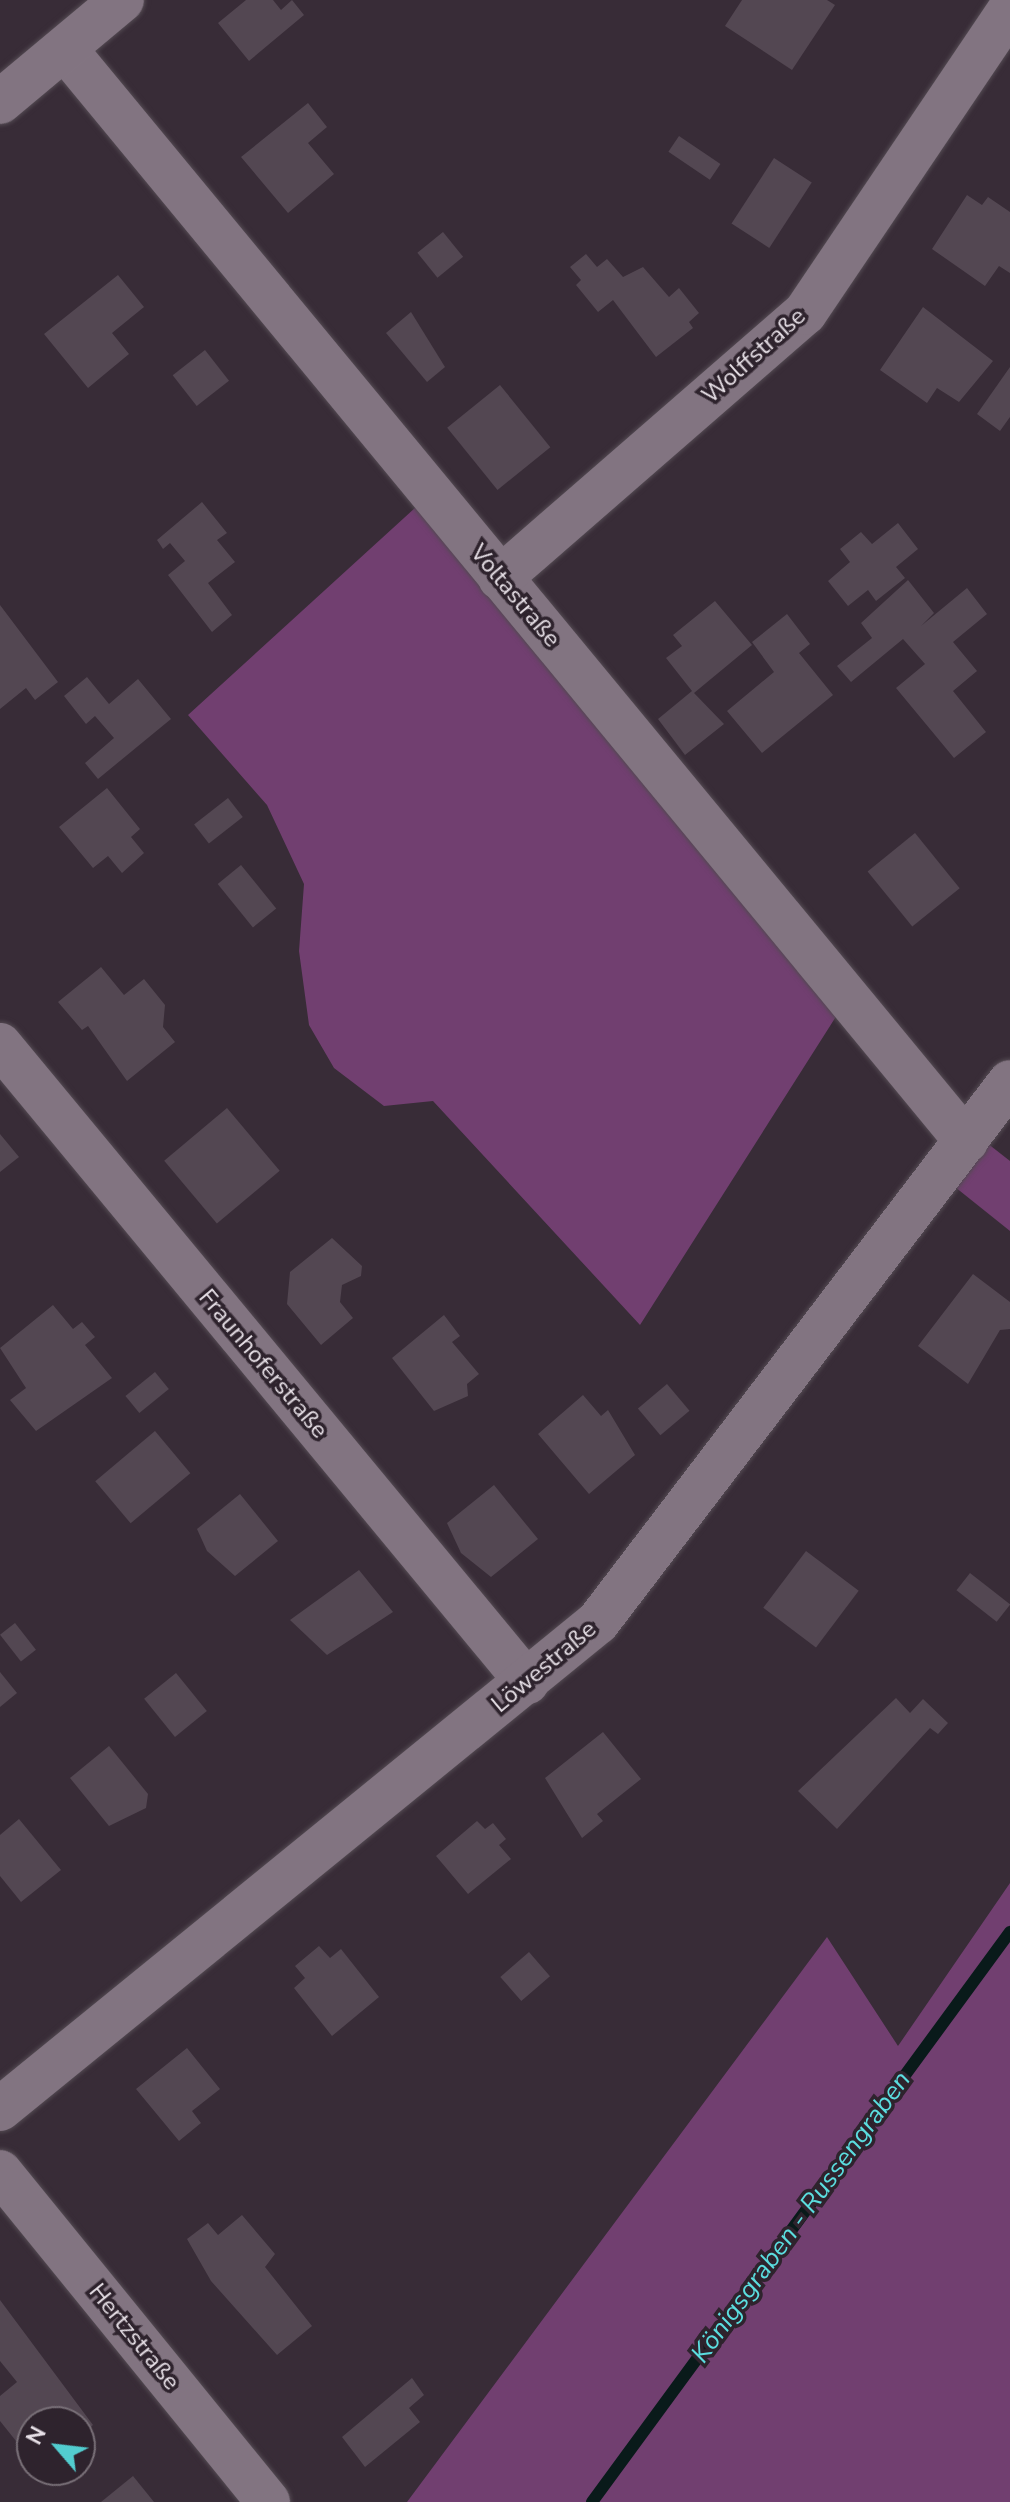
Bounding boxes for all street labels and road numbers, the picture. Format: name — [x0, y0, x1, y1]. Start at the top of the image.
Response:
street label: Wolffstraße — [696, 302, 812, 410]
street label: Voltastraße — [464, 539, 566, 653]
street label: Fraunhoferstraße — [192, 1284, 334, 1444]
street label: Löwestraße — [486, 1615, 602, 1719]
street label: Hertzstraße — [82, 2278, 186, 2396]

